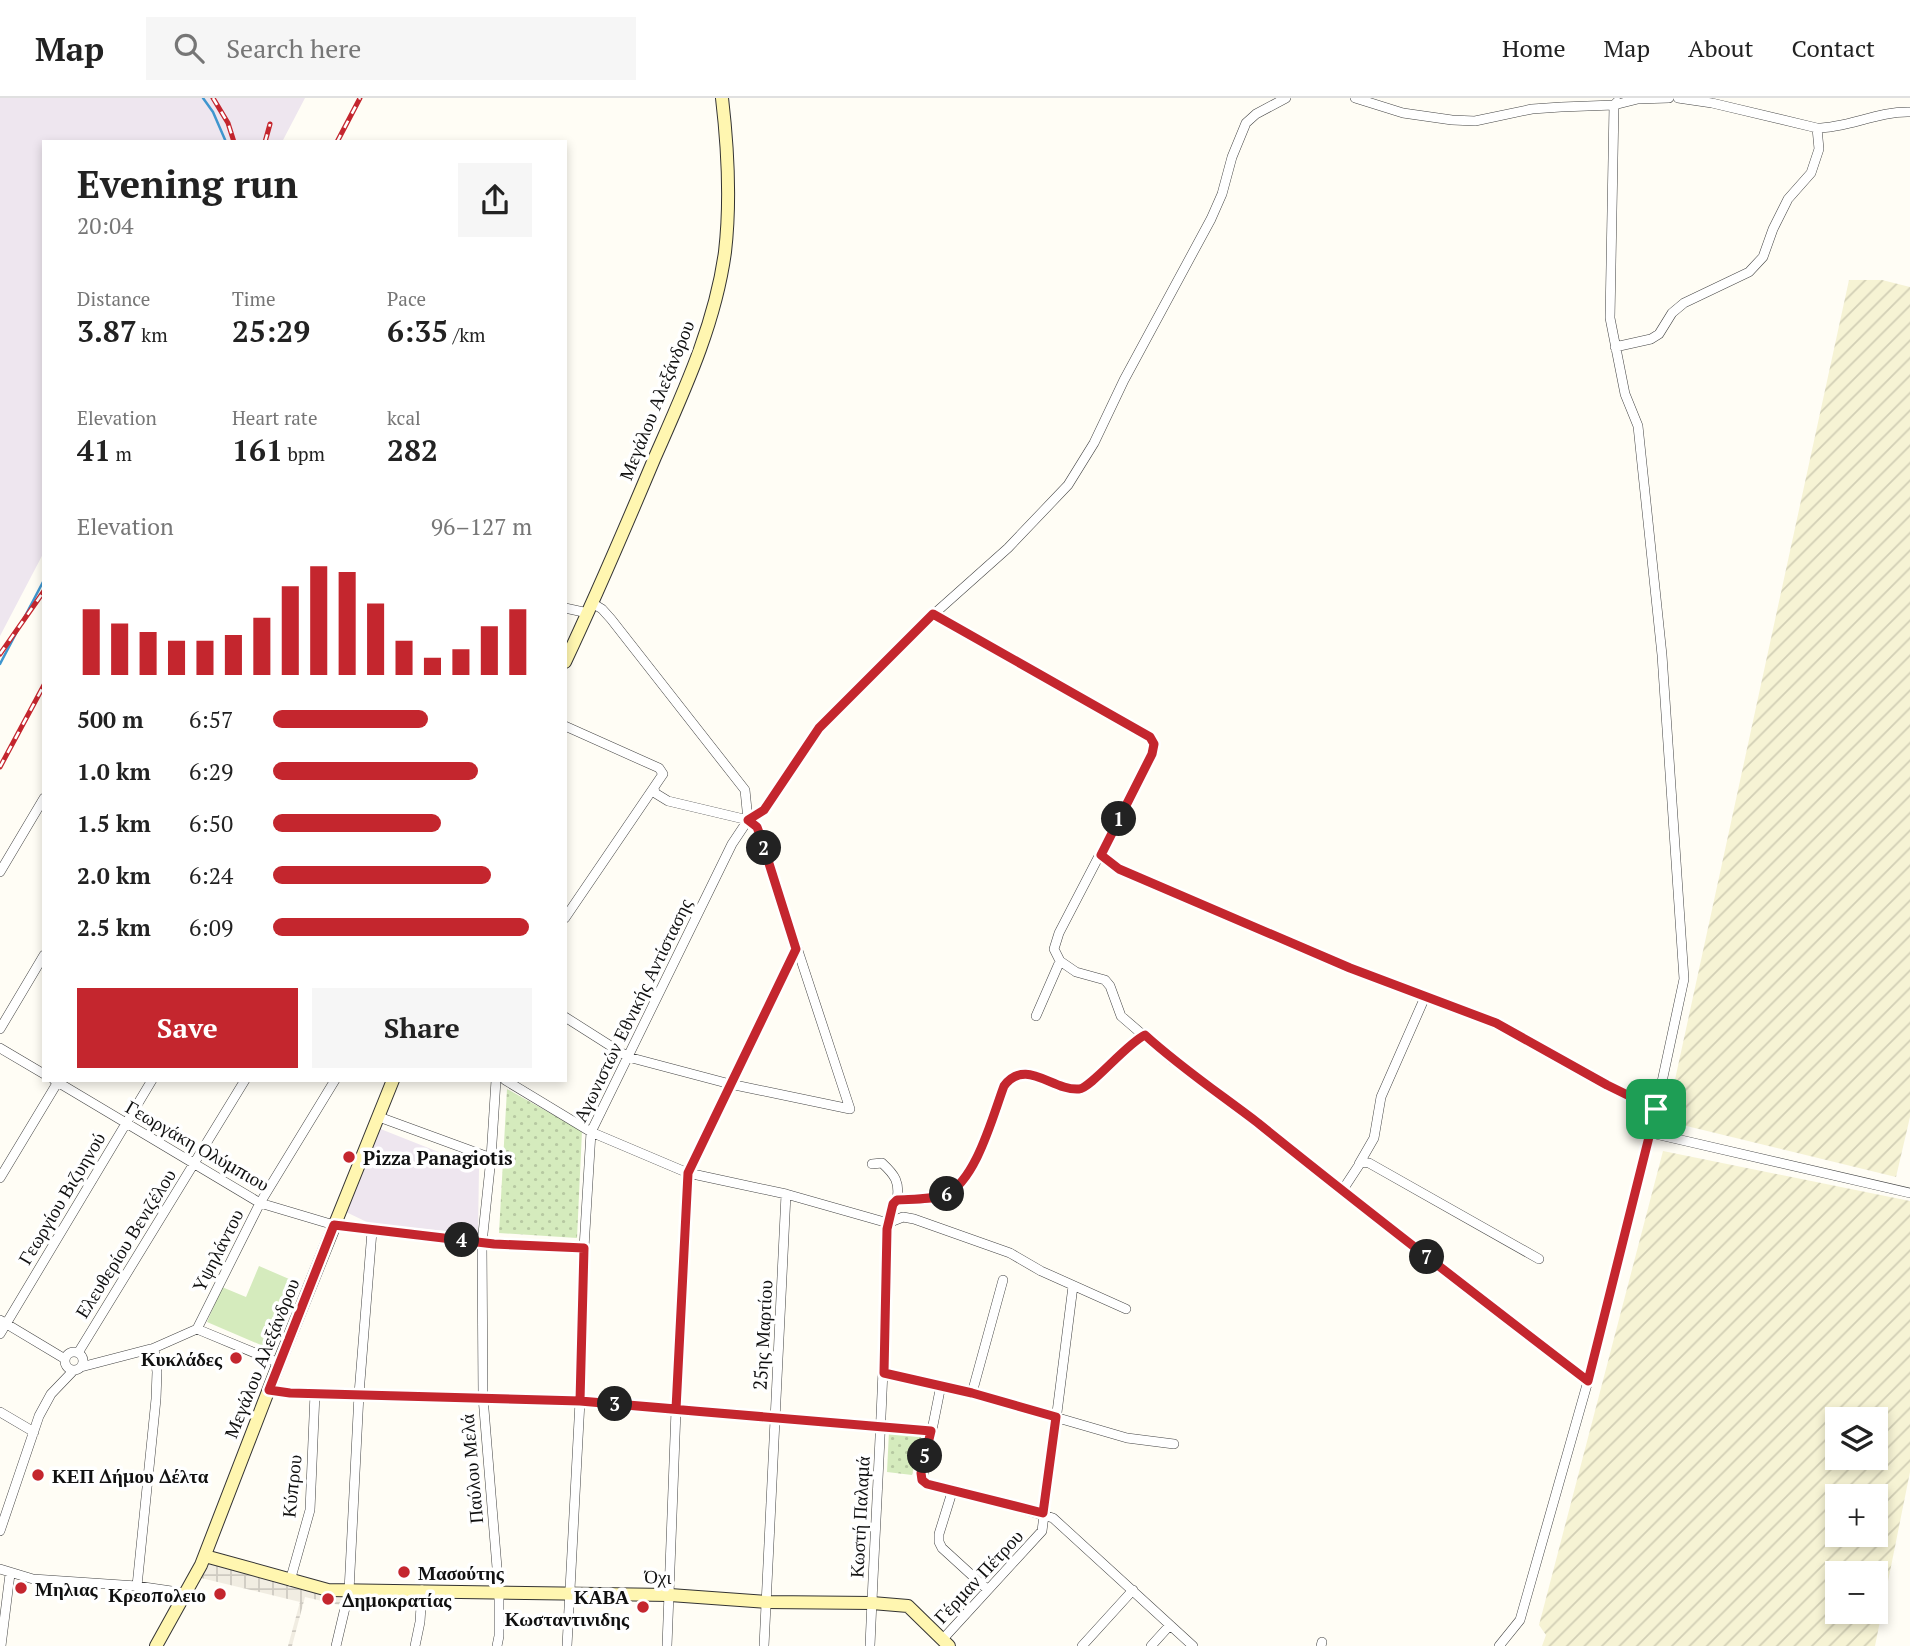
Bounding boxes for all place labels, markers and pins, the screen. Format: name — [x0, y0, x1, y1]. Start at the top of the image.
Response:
pin: 1 — [1102, 802, 1136, 836]
pin: 2 — [746, 830, 782, 866]
pin — [1626, 1079, 1686, 1139]
place label: Pizza Panagiotis — [363, 1145, 513, 1170]
marker: Pizza Panagiotis — [341, 1149, 357, 1165]
pin: 6 — [930, 1176, 964, 1212]
pin: 4 — [444, 1222, 480, 1258]
pin: 7 — [1410, 1240, 1444, 1274]
place label: Κυκλάδες — [141, 1346, 223, 1371]
marker: Κυκλάδες — [228, 1350, 244, 1366]
pin: 3 — [598, 1386, 632, 1422]
pin: 5 — [908, 1438, 942, 1474]
place label: ΚΕΠ Δήμου Δέλτα — [52, 1463, 209, 1488]
marker: ΚΕΠ Δήμου Δέλτα — [30, 1467, 46, 1483]
place label: Μασούτης — [418, 1560, 505, 1585]
marker: Μασούτης — [396, 1564, 412, 1580]
place label: Μηλιας — [35, 1576, 99, 1601]
marker: Μηλιας — [13, 1580, 29, 1596]
place label: Κρεοπολειο — [108, 1582, 206, 1607]
place label: ΚΑΒΑ Κωσταντινιδης — [505, 1584, 630, 1631]
marker: Κρεοπολειο — [212, 1586, 228, 1602]
place label: Δημοκρατίας — [342, 1587, 452, 1612]
marker: Δημοκρατίας — [320, 1591, 336, 1607]
marker: ΚΑΒΑ Κωσταντινιδης — [635, 1599, 651, 1615]

